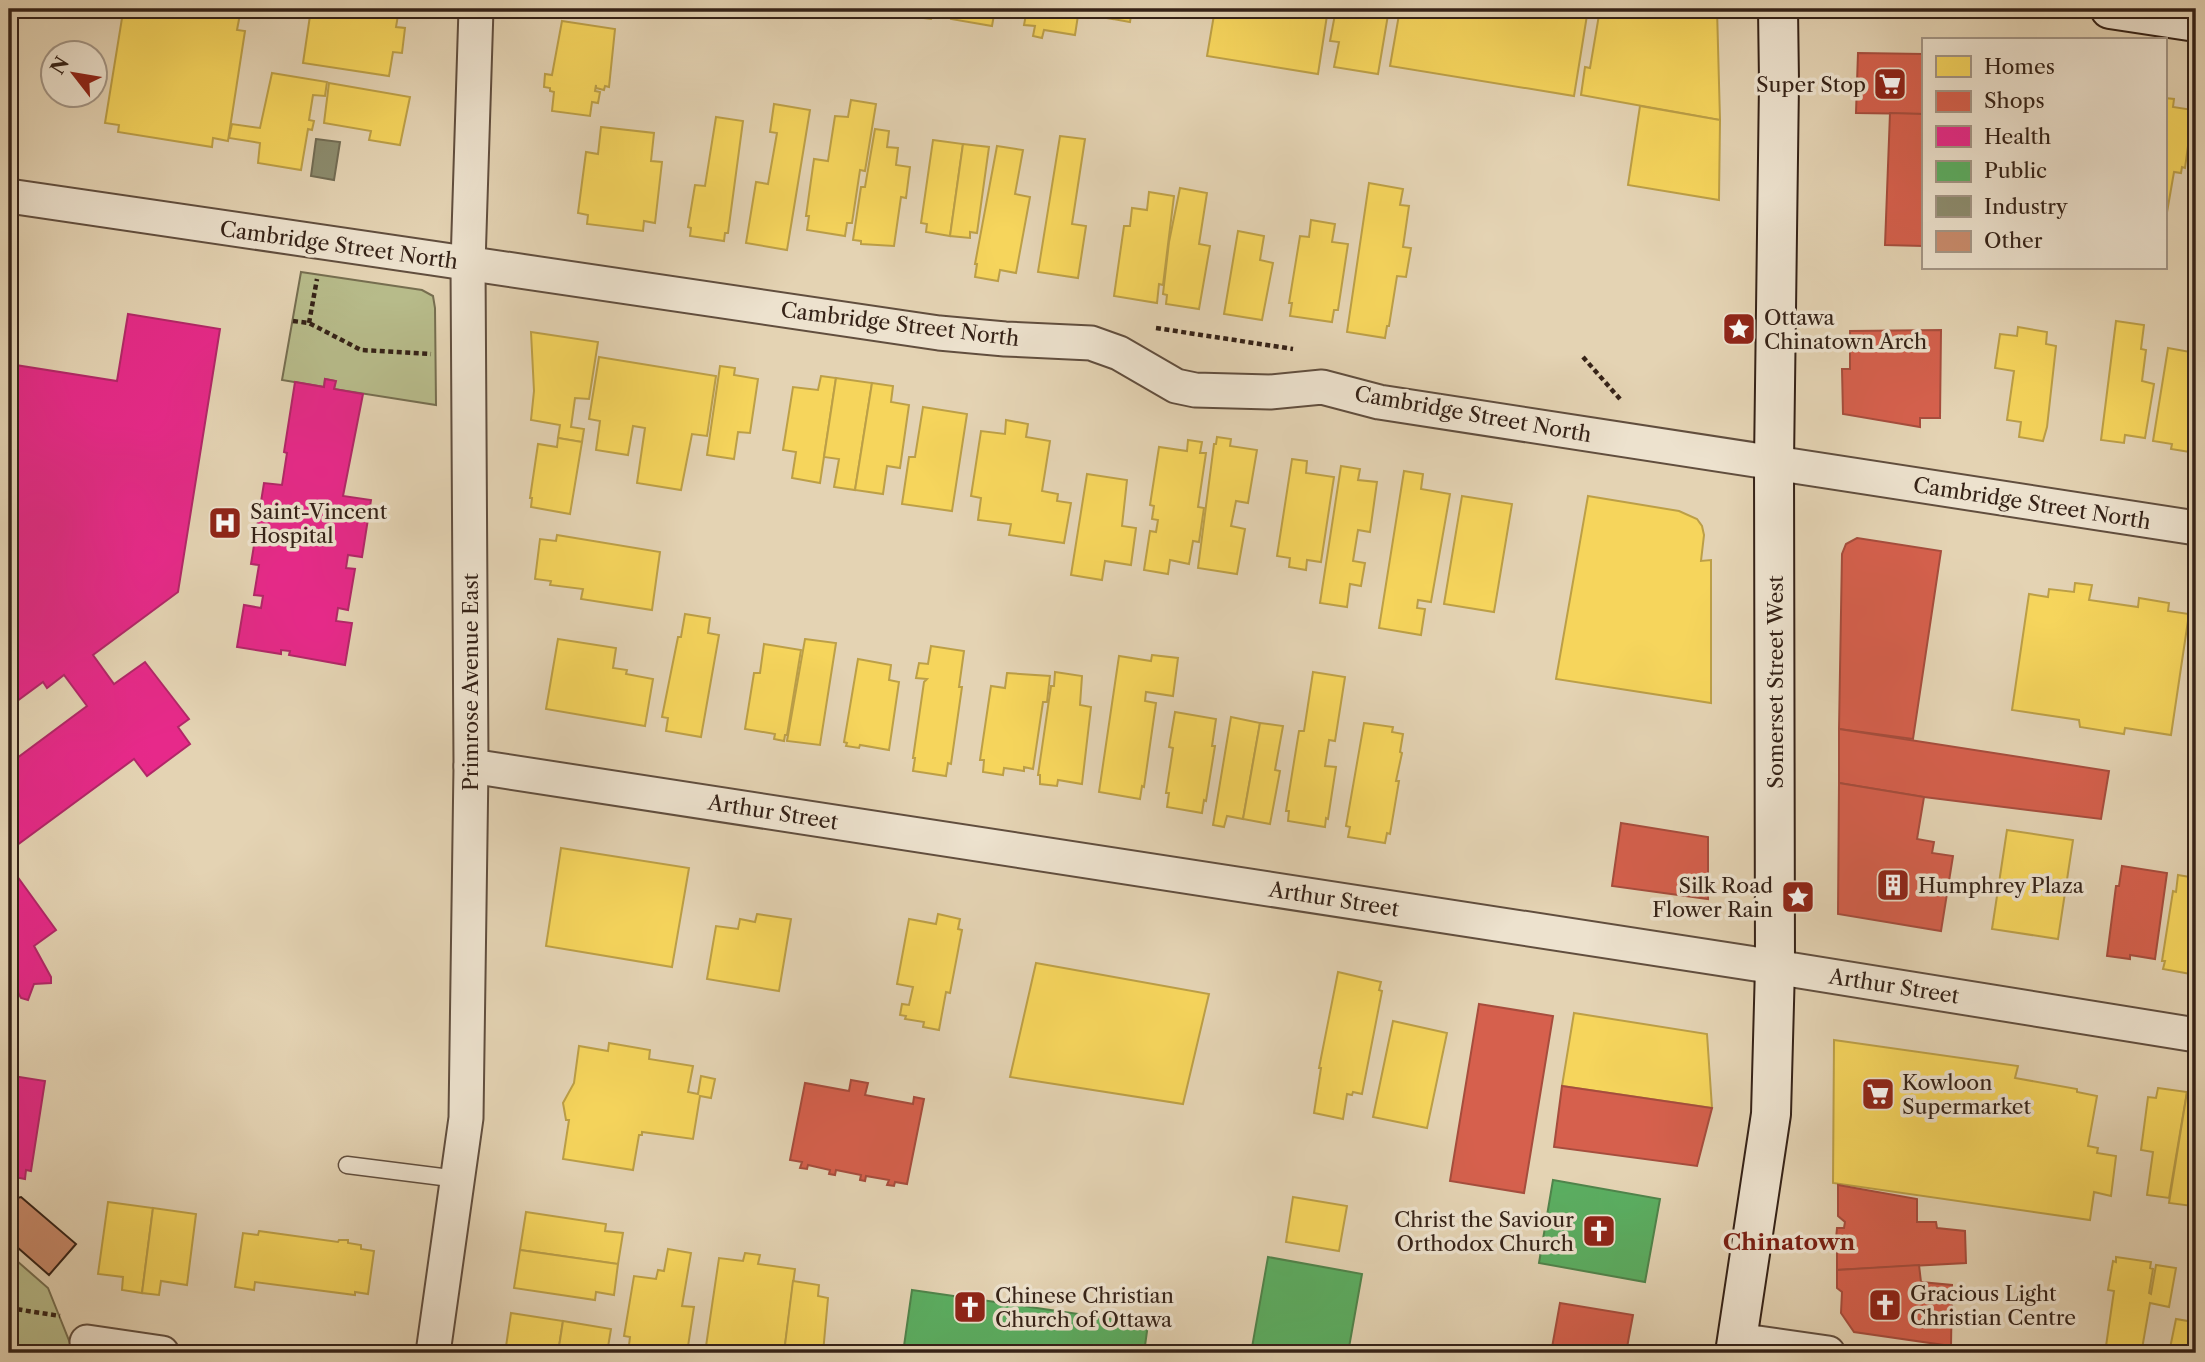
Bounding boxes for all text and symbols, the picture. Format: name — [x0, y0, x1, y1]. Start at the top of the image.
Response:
north arrow — [38, 38, 108, 108]
legend — [1922, 38, 2166, 270]
text: N — [46, 53, 74, 79]
text: Homes — [1984, 54, 2055, 79]
supermarket icon: Super Stop — [1871, 65, 1909, 103]
place label: Super Stop — [1756, 72, 1866, 97]
text: Shops — [1984, 88, 2045, 113]
text: Health — [1984, 124, 2051, 149]
text: Public — [1984, 158, 2047, 183]
text: Industry — [1984, 194, 2068, 219]
street label: Cambridge Street North — [218, 216, 460, 274]
text: Other — [1984, 228, 2043, 253]
street label: Cambridge Street North — [779, 297, 1021, 351]
place label: Ottawa Chinatown Arch — [1764, 305, 1927, 354]
place icon: Ottawa Chinatown Arch — [1720, 310, 1758, 348]
street label: Cambridge Street North — [1353, 381, 1593, 447]
street label: Cambridge Street North — [1911, 472, 2153, 534]
place label: Saint-Vincent Hospital — [250, 499, 388, 548]
hospital icon: Saint-Vincent Hospital — [206, 504, 244, 542]
street label: Primrose Avenue East — [458, 572, 483, 791]
street label: Somerset Street West — [1763, 575, 1788, 789]
street label: Arthur Street — [705, 789, 840, 835]
building icon: Humphrey Plaza — [1874, 866, 1912, 904]
place label: Silk Road Flower Rain — [1652, 873, 1773, 922]
place label: Humphrey Plaza — [1918, 873, 2085, 898]
street label: Arthur Street — [1266, 876, 1401, 922]
place icon: Silk Road Flower Rain — [1779, 878, 1817, 916]
street label: Arthur Street — [1826, 963, 1961, 1009]
place label: Kowloon Supermarket — [1902, 1070, 2032, 1119]
supermarket icon: Kowloon Supermarket — [1859, 1075, 1897, 1113]
place label: Christ the Saviour Orthodox Church — [1394, 1207, 1574, 1256]
church icon: Christ the Saviour Orthodox Church — [1580, 1212, 1618, 1250]
district label: Chinatown — [1723, 1228, 1855, 1256]
place label: Gracious Light Christian Centre — [1910, 1281, 2076, 1330]
place label: Chinese Christian Church of Ottawa — [995, 1283, 1174, 1332]
church icon: Gracious Light Christian Centre — [1866, 1286, 1904, 1324]
church icon: Chinese Christian Church of Ottawa — [951, 1288, 989, 1326]

